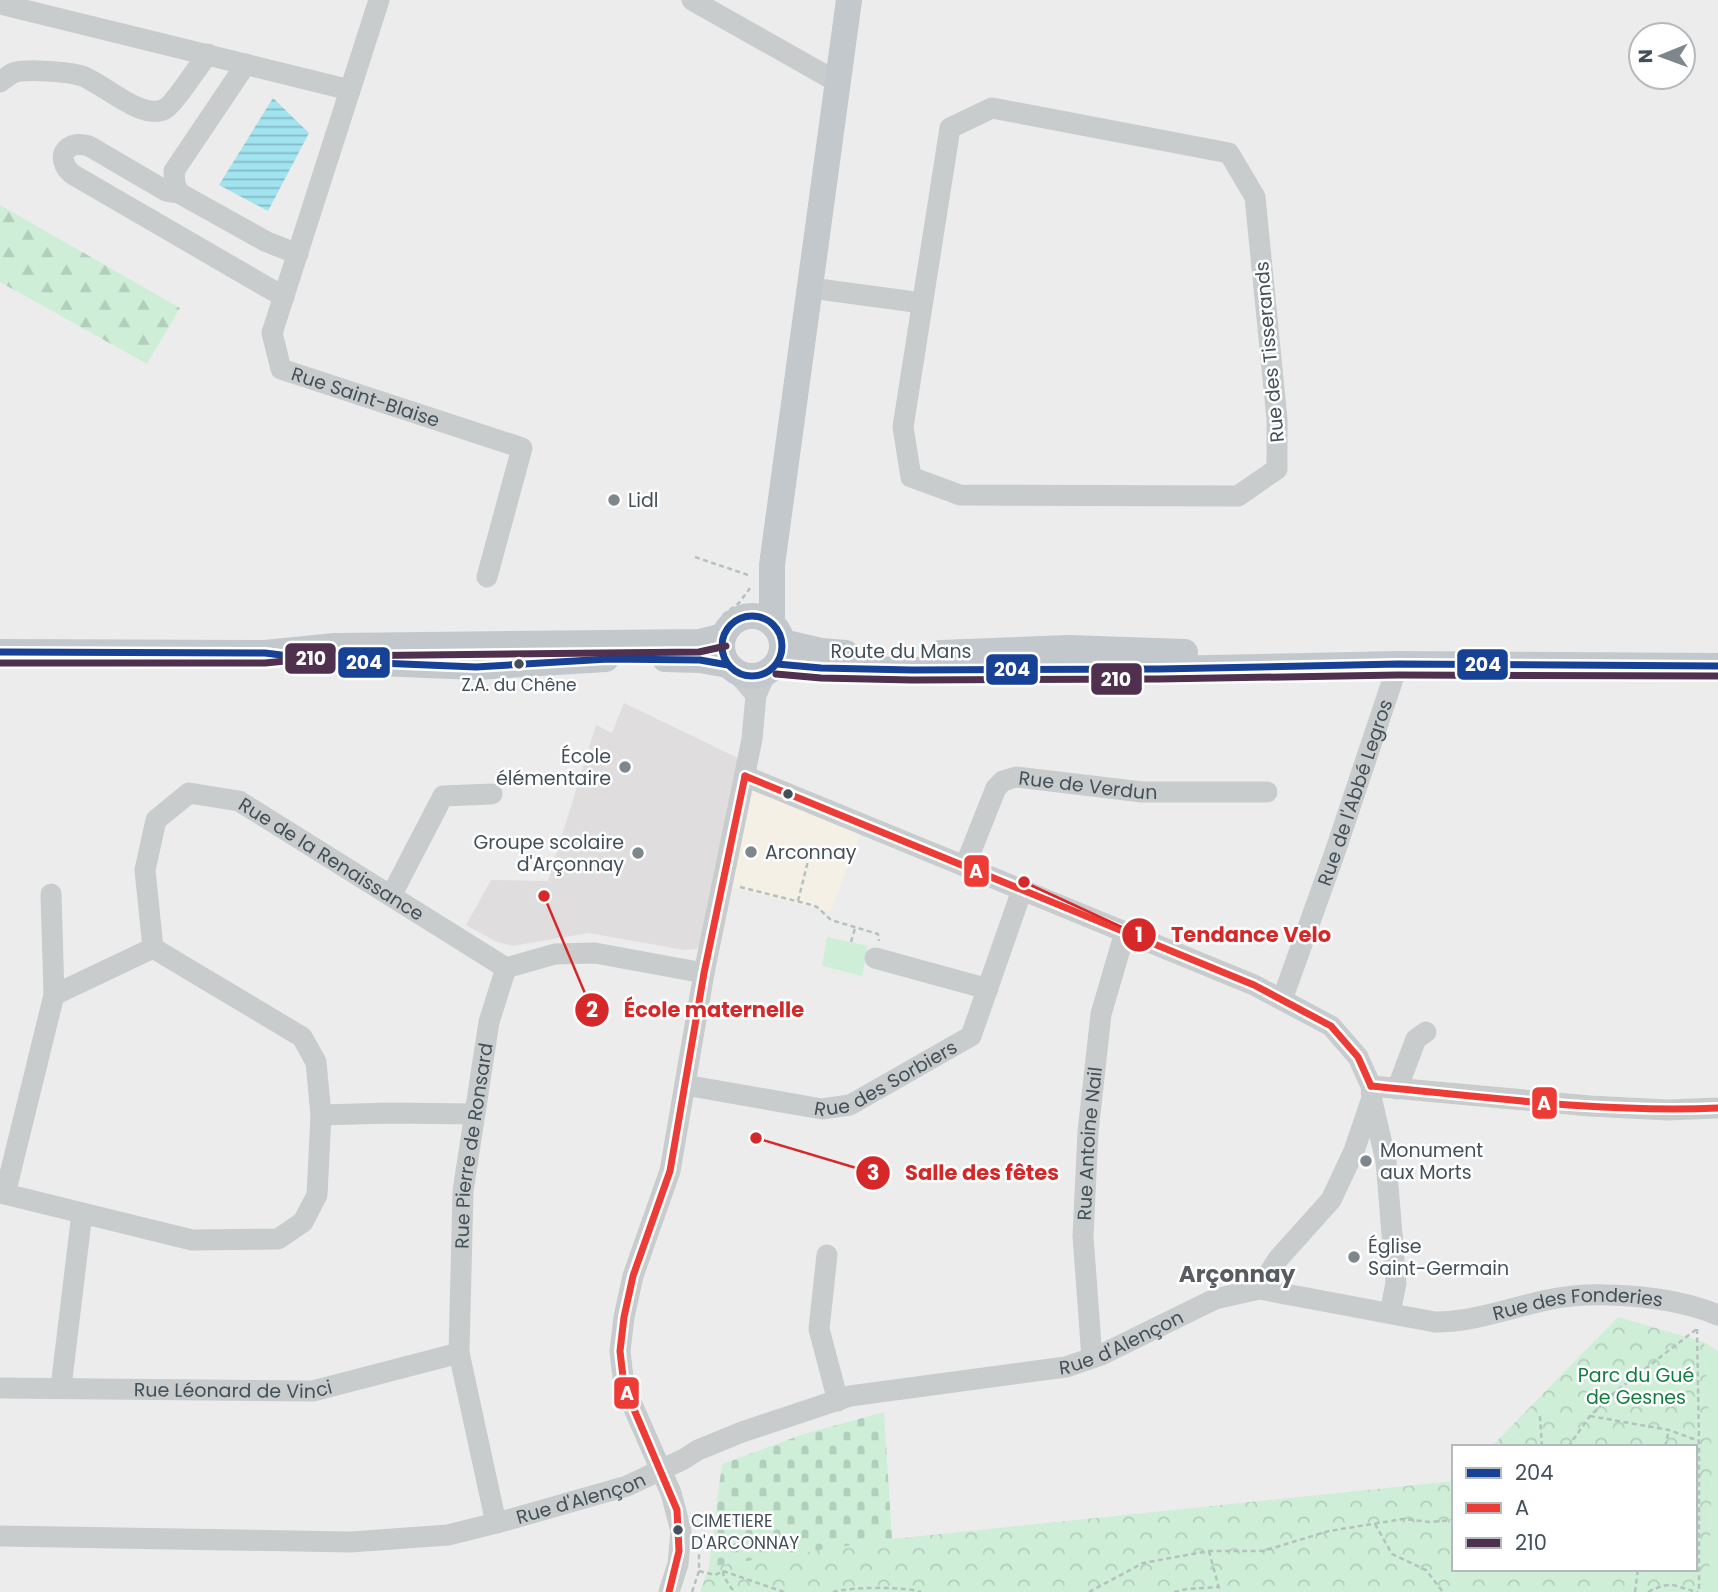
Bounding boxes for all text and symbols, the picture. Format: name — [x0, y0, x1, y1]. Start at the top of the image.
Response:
north arrow — [1627, 21, 1697, 91]
text: N — [1632, 49, 1659, 64]
street label: Rue des Tisserands — [1248, 260, 1291, 444]
street label: Rue Saint-Blaise — [288, 360, 443, 434]
place label: Lidl — [628, 487, 658, 514]
marker: Lidl — [606, 492, 622, 508]
street label: Route du Mans — [831, 638, 972, 665]
line badge: 210 — [284, 642, 337, 675]
text: 210 — [296, 645, 326, 672]
line badge: 204 — [337, 646, 391, 679]
line badge: 204 — [1456, 648, 1509, 681]
text: 204 — [346, 649, 382, 676]
text: 204 — [1465, 651, 1501, 678]
line badge: 204 — [985, 653, 1039, 686]
text: 204 — [994, 656, 1030, 683]
marker: Z.A. du Chêne — [512, 657, 526, 671]
line badge: 210 — [1090, 662, 1143, 696]
text: 210 — [1101, 666, 1131, 693]
place label: Z.A. du Chêne — [461, 673, 577, 697]
street label: Rue de l'Abbé Legros — [1311, 696, 1399, 890]
place label: École élémentaire — [496, 743, 611, 792]
marker: École élémentaire — [617, 759, 633, 775]
street label: Rue de Verdun — [1017, 764, 1157, 806]
unlabelled marker — [781, 787, 795, 801]
street label: Rue de la Renaissance — [233, 791, 429, 928]
place label: Groupe scolaire d'Arçonnay — [473, 829, 624, 878]
place label: Arconnay — [765, 839, 857, 866]
marker: Arconnay — [743, 844, 759, 860]
marker: Groupe scolaire d'Arçonnay — [630, 845, 646, 861]
line badge: A — [963, 854, 990, 888]
text: A — [969, 858, 983, 885]
callout: Tendance Velo — [1122, 914, 1345, 956]
text: 1 — [1135, 920, 1143, 949]
text: Tendance Velo — [1171, 920, 1331, 949]
callout: École maternelle — [575, 989, 818, 1031]
text: 2 — [586, 995, 598, 1024]
text: École maternelle — [624, 995, 804, 1024]
street label: Rue des Sorbiers — [812, 1034, 962, 1123]
street label: Rue Pierre de Ronsard — [449, 1041, 500, 1249]
street label: Rue Antoine Nail — [1071, 1065, 1109, 1221]
line badge: A — [1531, 1086, 1558, 1120]
text: A — [1537, 1090, 1551, 1117]
place label: Monument aux Morts — [1380, 1137, 1483, 1186]
callout: Salle des fêtes — [856, 1152, 1073, 1194]
marker: Monument aux Morts — [1358, 1153, 1374, 1169]
text: 3 — [867, 1158, 879, 1187]
text: Salle des fêtes — [905, 1158, 1059, 1187]
place label: Église Saint-Germain — [1368, 1233, 1509, 1282]
marker: Église Saint-Germain — [1346, 1249, 1362, 1265]
district label: Arçonnay — [1179, 1258, 1296, 1290]
street label: Rue des Fonderies — [1490, 1282, 1665, 1327]
street label: Rue d'Alençon — [1057, 1304, 1188, 1382]
park label: Parc du Gué de Gesnes — [1578, 1362, 1694, 1411]
street label: Rue Léonard de Vinci — [134, 1374, 335, 1405]
line badge: A — [613, 1376, 640, 1410]
text: A — [620, 1380, 634, 1407]
legend — [1452, 1445, 1697, 1571]
text: 204 — [1515, 1458, 1553, 1487]
street label: Rue d'Alençon — [513, 1466, 650, 1531]
text: A — [1515, 1493, 1529, 1522]
place label: CIMETIERE D'ARCONNAY — [691, 1509, 799, 1555]
marker: CIMETIERE D'ARCONNAY — [671, 1523, 685, 1537]
text: 210 — [1515, 1528, 1547, 1557]

